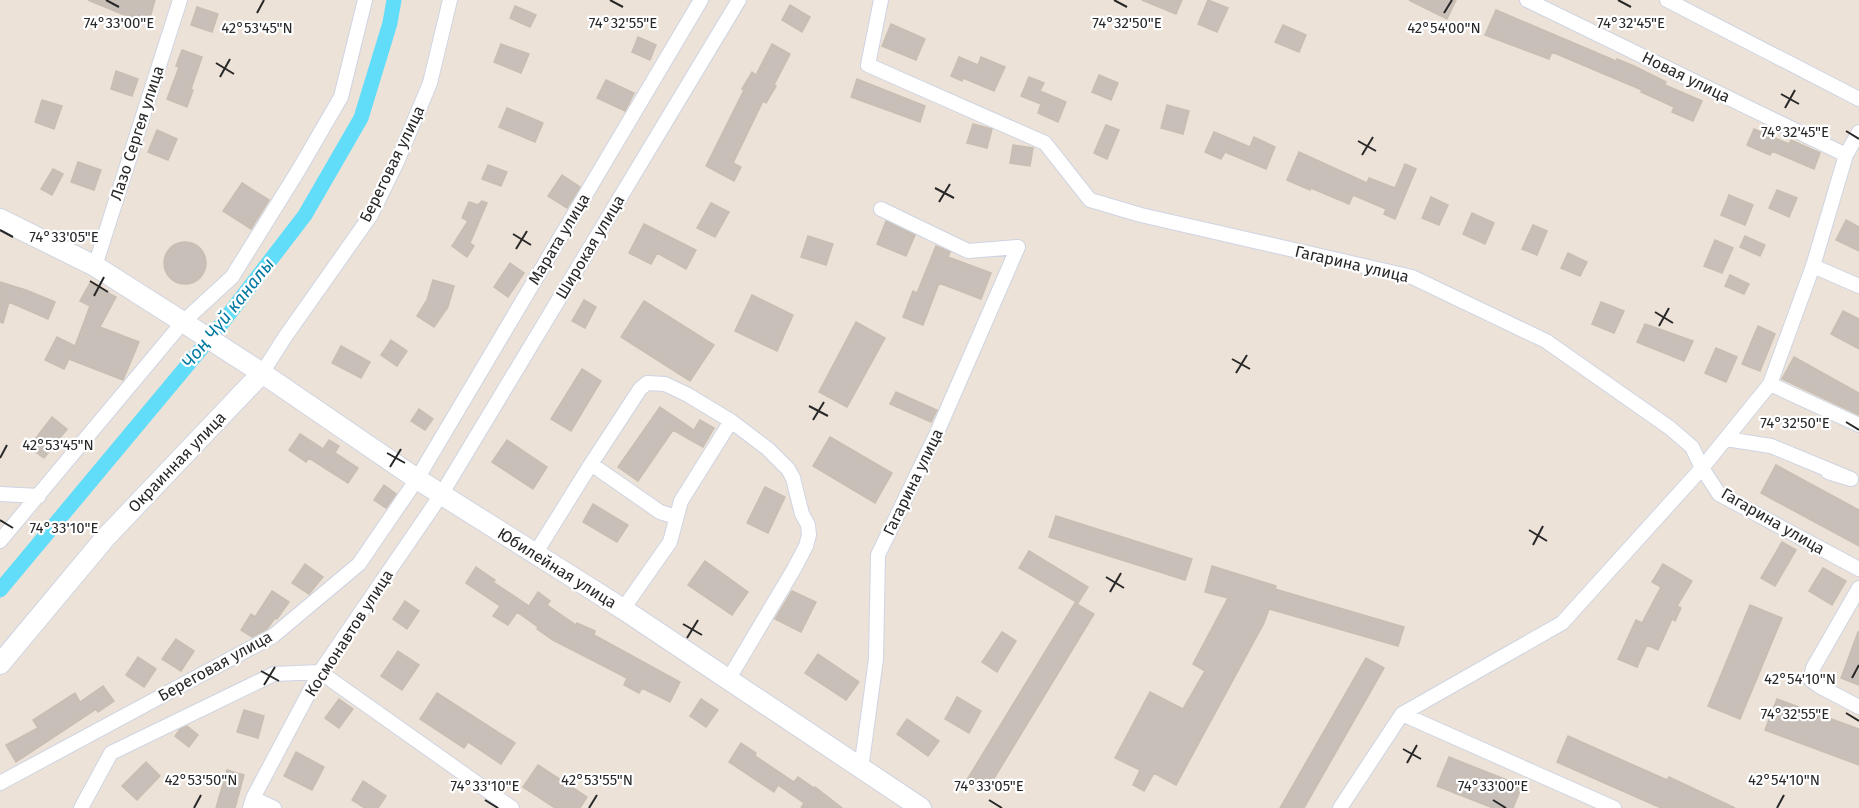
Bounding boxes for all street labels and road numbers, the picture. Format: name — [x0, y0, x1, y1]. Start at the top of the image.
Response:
street label: Новая улица — [1639, 48, 1733, 106]
street label: Лазо Сергея улица — [106, 63, 168, 203]
street label: Береговая улица — [356, 103, 428, 225]
street label: Марата улица — [524, 190, 594, 288]
street label: Широкая улица — [552, 192, 628, 302]
street label: Гагарина улица — [1293, 242, 1411, 286]
street label: Окраинная улица — [124, 408, 230, 516]
street label: Гагарина улица — [879, 426, 947, 538]
street label: Гагарина улица — [1718, 484, 1828, 558]
street label: Юбилейная улица — [494, 524, 620, 612]
street label: Космонавтов улица — [301, 566, 397, 700]
street label: Береговая улица — [155, 627, 275, 705]

